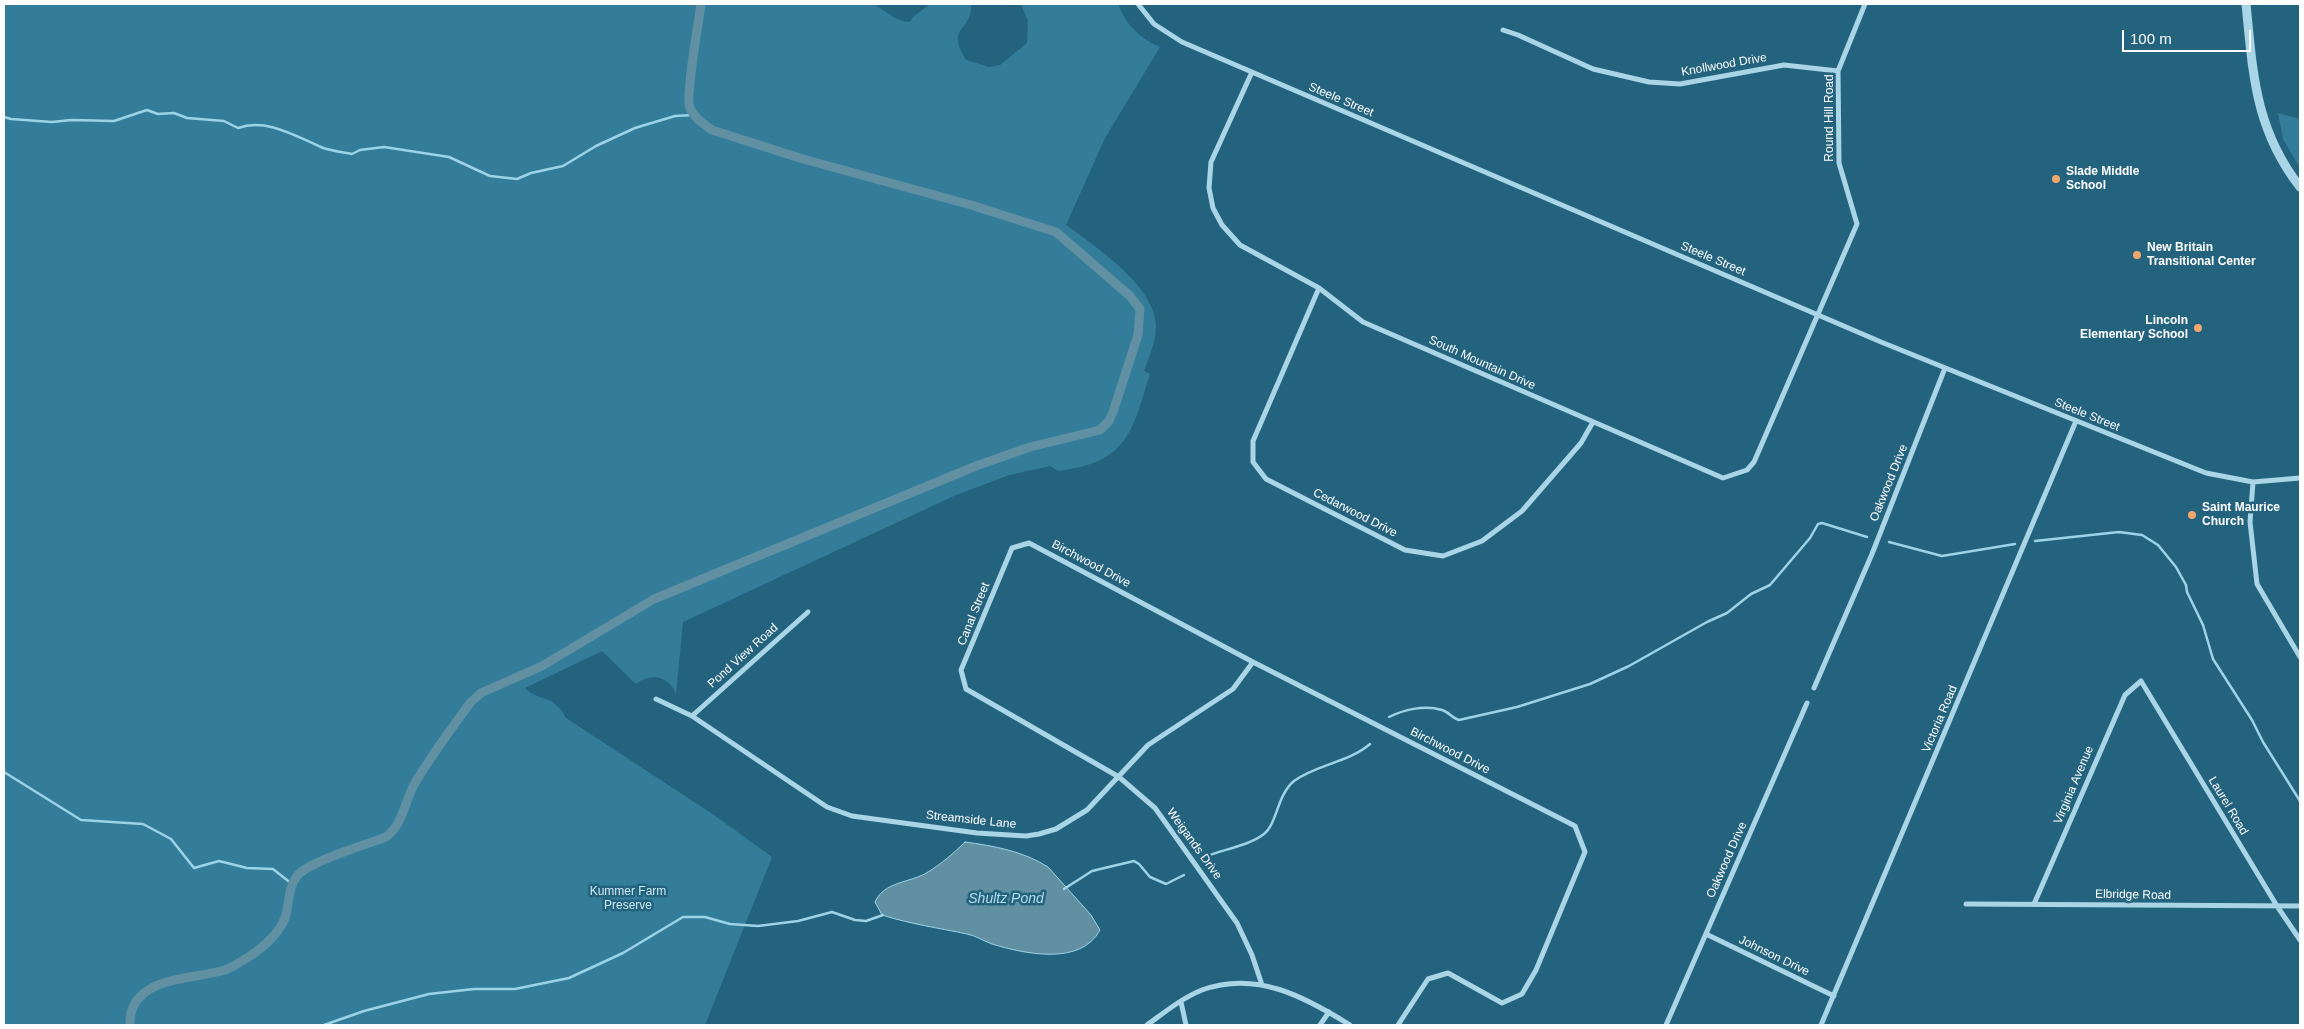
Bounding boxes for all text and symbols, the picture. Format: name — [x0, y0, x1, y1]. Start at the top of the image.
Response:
scale bar — [2124, 20, 2253, 52]
text: 100 m — [2130, 30, 2172, 47]
street label: Knollwood Drive — [1680, 50, 1768, 80]
street label: Round Hill Road — [1823, 74, 1837, 162]
street label: Steele Street — [1306, 80, 1376, 120]
place label: Slade Middle School — [2066, 165, 2139, 193]
marker: Slade Middle School — [2050, 173, 2062, 185]
street label: Steele Street — [1678, 239, 1748, 279]
place label: New Britain Transitional Center — [2147, 241, 2256, 269]
marker: New Britain Transitional Center — [2131, 249, 2143, 261]
place label: Lincoln Elementary School — [2080, 314, 2188, 342]
marker: Lincoln Elementary School — [2192, 322, 2204, 334]
street label: South Mountain Drive — [1426, 333, 1538, 393]
street label: Steele Street — [2052, 395, 2122, 435]
street label: Oakwood Drive — [1867, 442, 1911, 524]
street label: Cedarwood Drive — [1310, 486, 1400, 540]
place label: Saint Maurice Church — [2202, 501, 2280, 529]
marker: Saint Maurice Church — [2186, 509, 2198, 521]
street label: Birchwood Drive — [1049, 537, 1133, 591]
street label: Canal Street — [955, 580, 993, 648]
street label: Pond View Road — [705, 621, 781, 691]
street label: Victoria Road — [1919, 683, 1961, 755]
street label: Birchwood Drive — [1408, 725, 1492, 777]
street label: Virginia Avenue — [2051, 744, 2097, 826]
street label: Laurel Road — [2205, 774, 2251, 838]
street label: Weigands Drive — [1163, 806, 1225, 882]
street label: Streamside Lane — [925, 808, 1017, 832]
street label: Oakwood Drive — [1704, 820, 1750, 900]
park label: Kummer Farm Preserve — [590, 885, 666, 913]
street label: Elbridge Road — [2095, 887, 2171, 903]
water label: Shultz Pond — [968, 891, 1044, 907]
street label: Johnson Drive — [1736, 933, 1812, 979]

